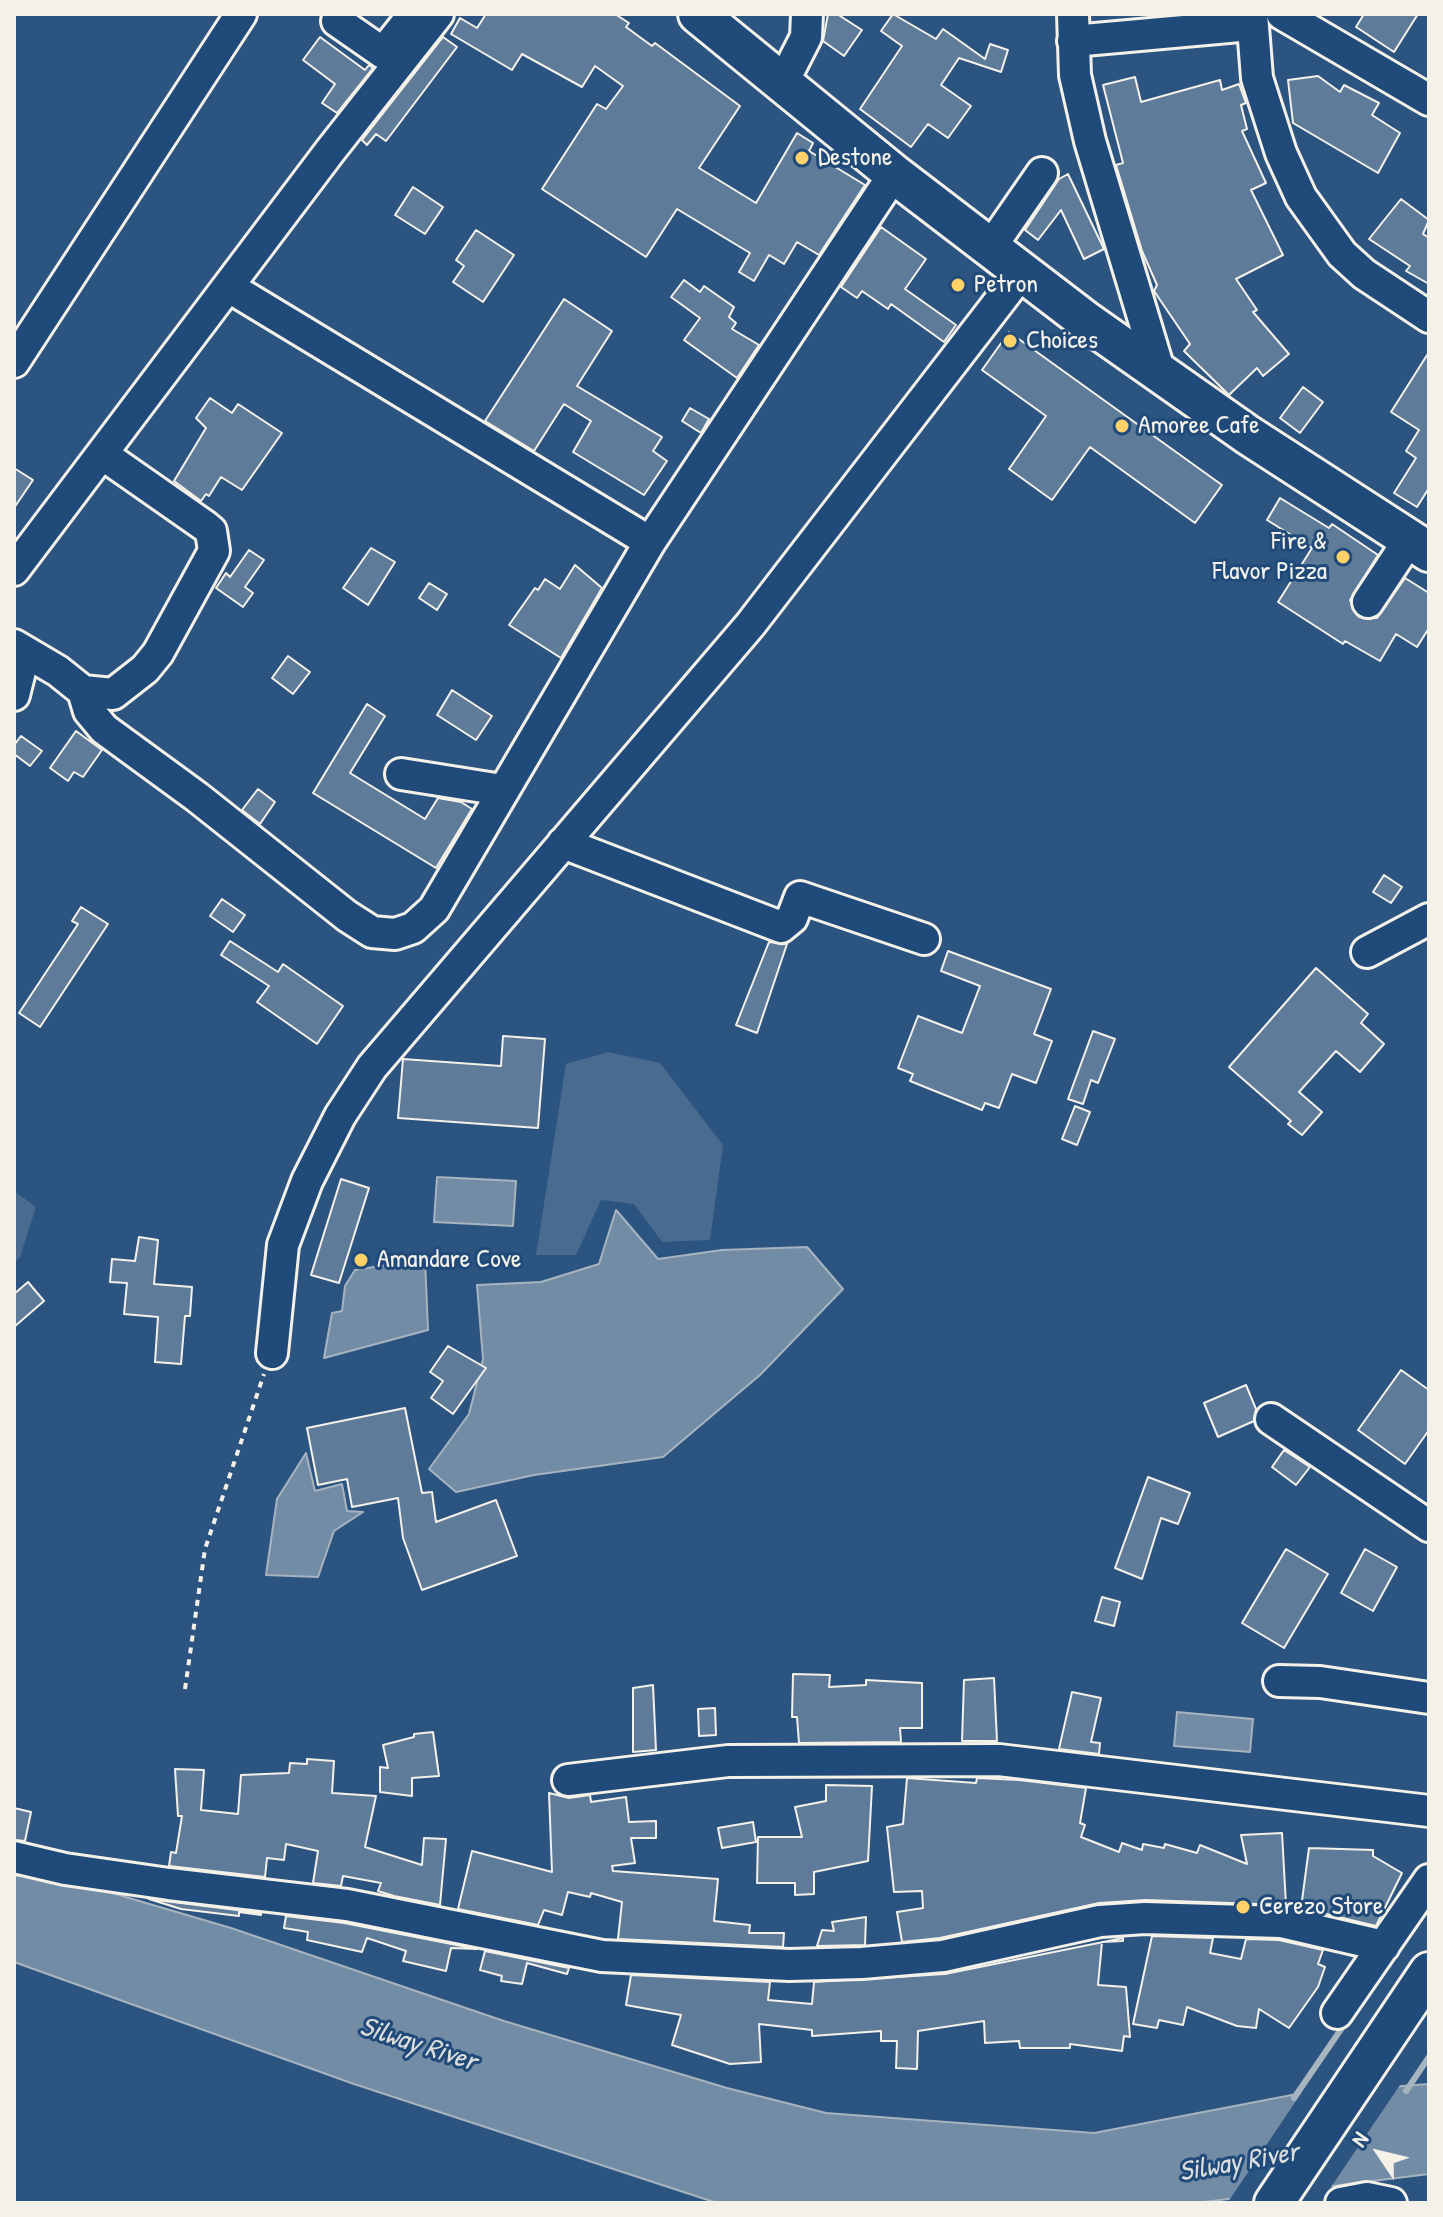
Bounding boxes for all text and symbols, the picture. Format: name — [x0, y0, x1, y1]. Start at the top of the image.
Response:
place label: Destone — [818, 142, 892, 174]
marker: Destone — [793, 149, 811, 167]
place label: Petron — [974, 269, 1038, 301]
marker: Petron — [949, 276, 967, 294]
place label: Choices — [1026, 325, 1098, 357]
marker: Choices — [1001, 332, 1019, 350]
place label: Amoree Cafe — [1138, 410, 1260, 442]
marker: Amoree Cafe — [1113, 417, 1131, 435]
place label: Fire & Flavor Pizza — [1212, 526, 1327, 588]
marker: Fire & Flavor Pizza — [1334, 548, 1352, 566]
place label: Amandare Cove — [377, 1244, 521, 1276]
marker: Amandare Cove — [352, 1251, 370, 1269]
place label: Cerezo Store — [1259, 1891, 1383, 1923]
marker: Cerezo Store — [1234, 1898, 1252, 1916]
water label: Silway River — [355, 2010, 481, 2080]
north arrow — [1339, 2113, 1419, 2193]
text: N — [1344, 2126, 1375, 2153]
water label: Silway River — [1177, 2136, 1301, 2190]

